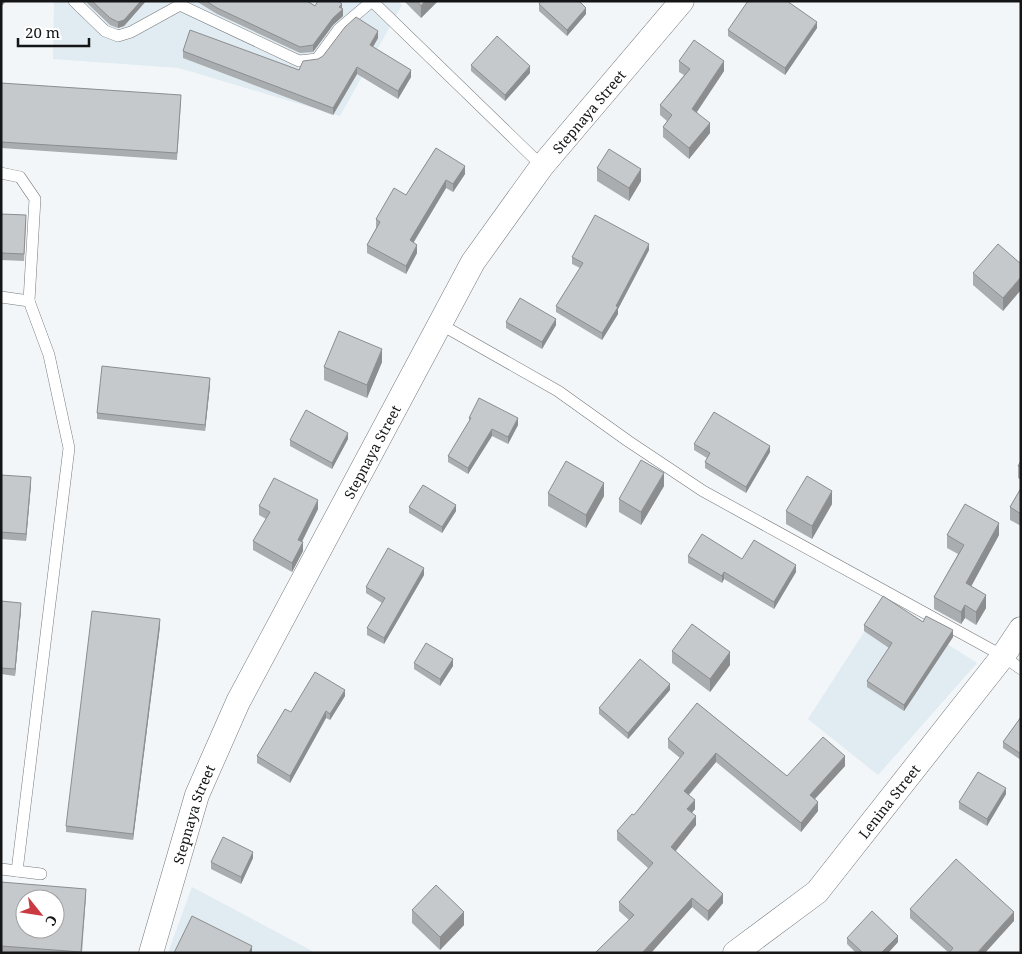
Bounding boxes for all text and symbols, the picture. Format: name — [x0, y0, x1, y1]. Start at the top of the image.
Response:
scale bar — [18, 15, 89, 47]
text: 20 m — [25, 22, 60, 42]
street label: Stepnaya Street — [548, 65, 629, 157]
street label: Stepnaya Street — [339, 401, 405, 502]
street label: Lenina Street — [854, 760, 924, 842]
street label: Stepnaya Street — [168, 761, 219, 866]
north arrow — [15, 889, 65, 939]
text: С — [41, 912, 62, 929]

